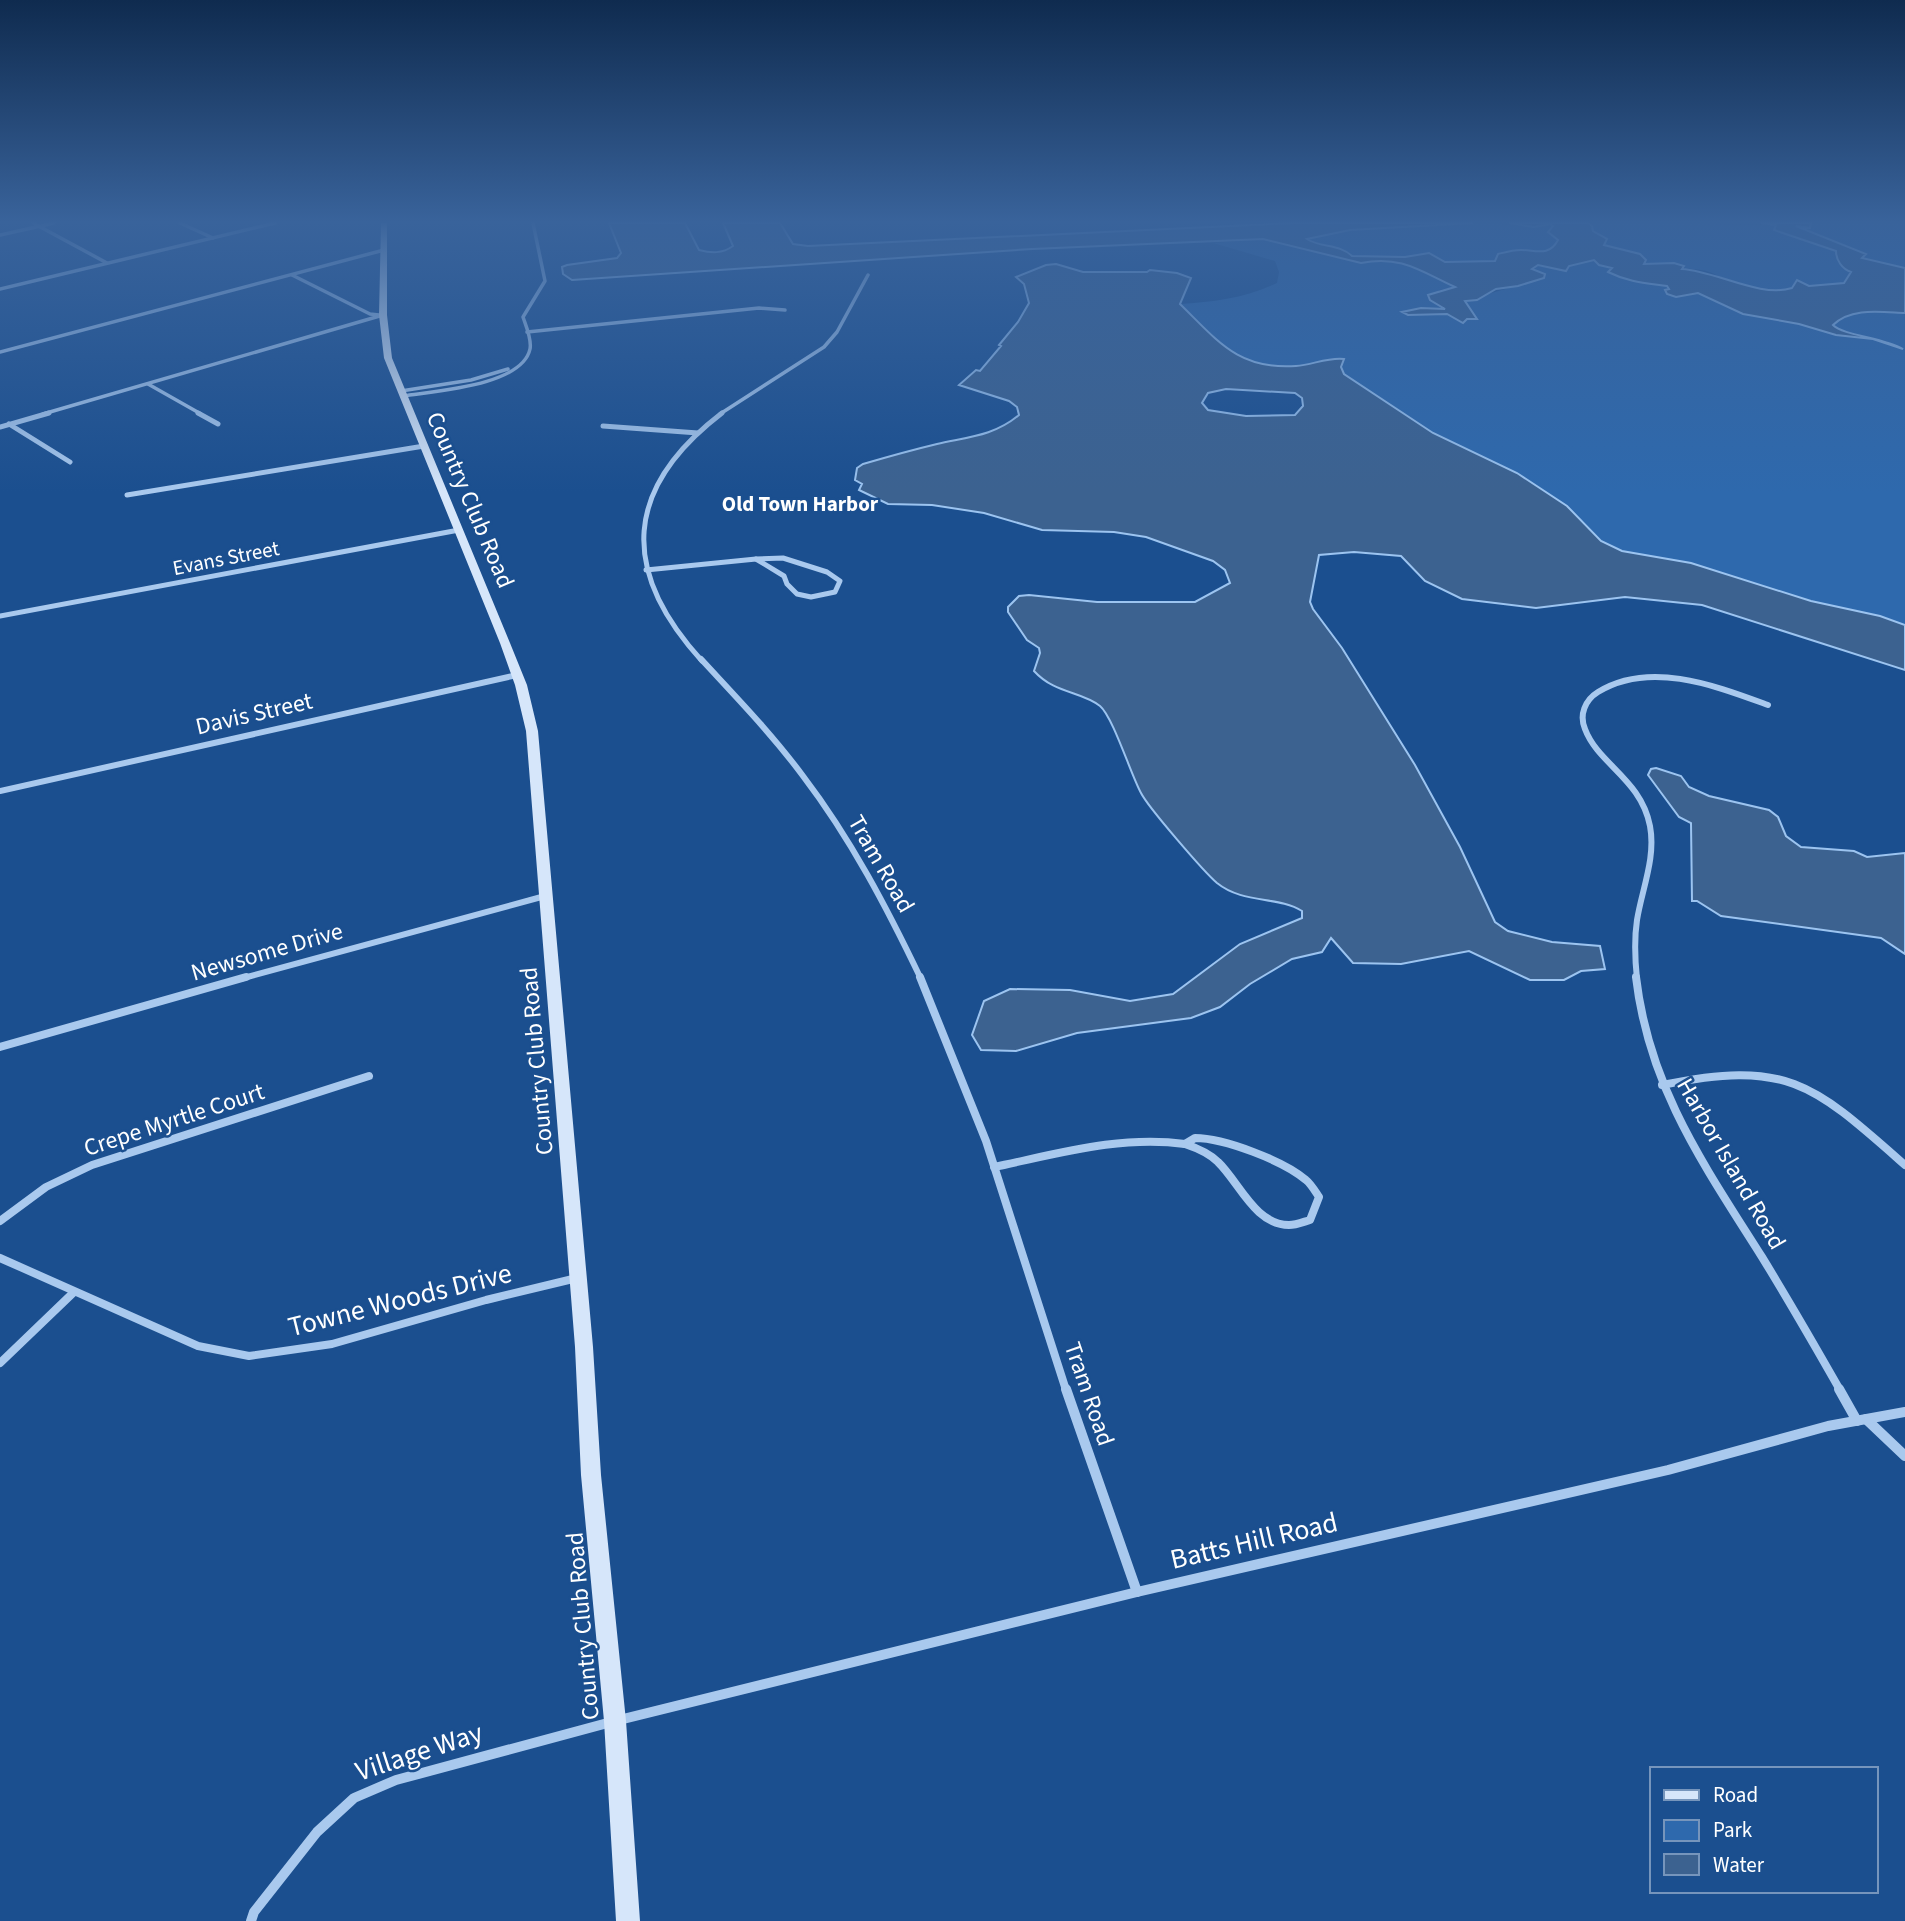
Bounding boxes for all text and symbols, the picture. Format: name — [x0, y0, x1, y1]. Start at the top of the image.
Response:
street label: Country Club Road — [417, 406, 523, 594]
district label: Old Town Harbor — [722, 489, 879, 519]
street label: Evans Street — [170, 533, 282, 583]
street label: Davis Street — [192, 684, 316, 744]
street label: Tram Road — [839, 809, 923, 919]
street label: Newsome Drive — [187, 914, 347, 990]
street label: Country Club Road — [511, 966, 563, 1156]
street label: Harbor Island Road — [1668, 1072, 1794, 1256]
street label: Crepe Myrtle Court — [79, 1074, 269, 1166]
street label: Towne Woods Drive — [284, 1253, 516, 1347]
street label: Tram Road — [1055, 1337, 1123, 1451]
street label: Batts Hill Road — [1166, 1502, 1342, 1580]
street label: Country Club Road — [557, 1531, 609, 1721]
street label: Village Way — [350, 1713, 488, 1791]
legend — [1650, 1767, 1877, 1893]
text: Road — [1713, 1780, 1758, 1810]
text: Park — [1713, 1815, 1753, 1845]
text: Water — [1713, 1850, 1765, 1880]

